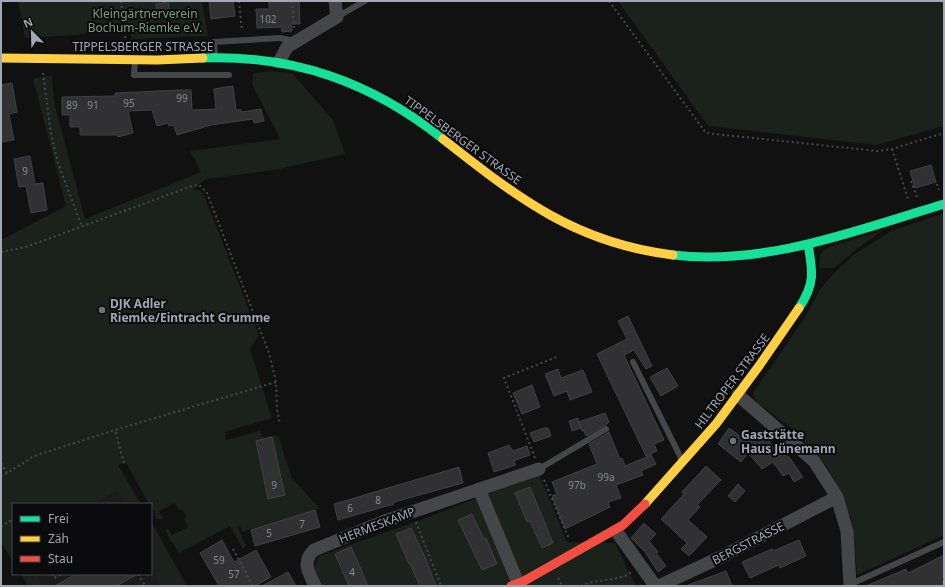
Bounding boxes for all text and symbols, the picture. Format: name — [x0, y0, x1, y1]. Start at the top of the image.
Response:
park label: Kleingärtnerverein Bochum-Riemke e.V. — [88, 5, 202, 36]
north arrow — [12, 12, 52, 52]
house number: 102 — [259, 12, 277, 26]
text: N — [21, 14, 35, 31]
street label: TIPPELSBERGER STRASSE — [73, 38, 213, 55]
house number: 99 — [176, 91, 188, 105]
street label: TIPPELSBERGER STRASSE — [401, 92, 525, 188]
house number: 95 — [123, 96, 135, 110]
house number: 89 — [66, 98, 78, 112]
house number: 91 — [87, 98, 99, 112]
house number: 9 — [22, 164, 28, 178]
place label: DJK Adler Riemke/Eintracht Grumme — [110, 295, 270, 326]
marker: DJK Adler Riemke/Eintracht Grumme — [97, 305, 107, 315]
street label: HILTROPER STRASSE — [691, 330, 773, 432]
place label: Gaststätte Haus Jünemann — [741, 426, 836, 457]
marker: Gaststätte Haus Jünemann — [728, 436, 738, 446]
house number: 99a — [597, 470, 615, 484]
house number: 9 — [271, 478, 277, 492]
house number: 97b — [568, 478, 586, 492]
house number: 8 — [375, 493, 381, 507]
house number: 6 — [347, 501, 353, 515]
legend — [12, 503, 152, 575]
street label: HERMESKAMP — [336, 503, 418, 547]
text: Frei — [48, 510, 69, 527]
house number: 7 — [299, 517, 305, 531]
street label: BERGSTRASSE — [709, 518, 787, 568]
house number: 5 — [266, 526, 272, 540]
text: Zäh — [48, 530, 69, 547]
text: Stau — [48, 550, 73, 567]
house number: 59 — [213, 553, 225, 567]
house number: 4 — [349, 565, 355, 579]
house number: 57 — [228, 567, 240, 581]

